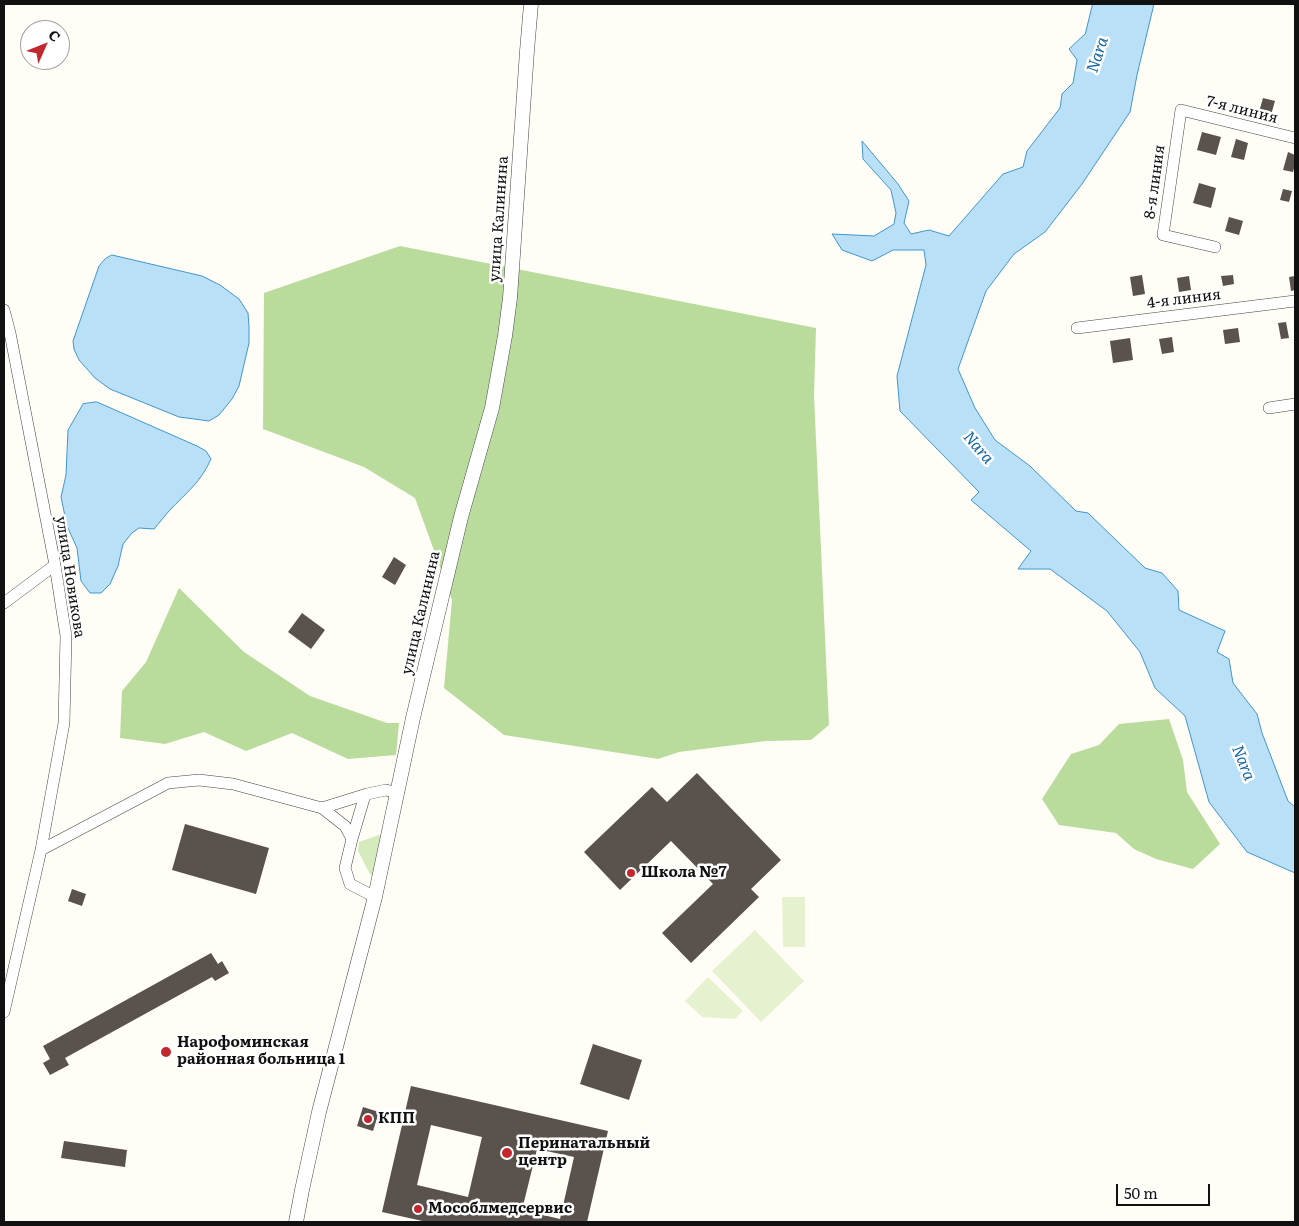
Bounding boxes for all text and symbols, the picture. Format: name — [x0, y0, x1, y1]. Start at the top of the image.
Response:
north arrow — [20, 20, 70, 70]
text: С — [44, 25, 66, 46]
water label: Nara — [1083, 35, 1113, 75]
street label: 7-я линия — [1204, 92, 1280, 128]
street label: 8-я линия — [1141, 144, 1169, 220]
street label: улица Калинина — [486, 155, 512, 283]
street label: 4-я линия — [1146, 286, 1222, 312]
water label: Nara — [959, 428, 997, 468]
street label: улица Новикова — [51, 515, 89, 639]
street label: улица Калинина — [398, 549, 444, 677]
water label: Nara — [1227, 743, 1259, 783]
place label: Школа №7 — [641, 864, 727, 882]
marker: Школа №7 — [625, 867, 637, 879]
place label: Нарофоминская районная больница 1 — [177, 1034, 345, 1069]
marker: Нарофоминская районная больница 1 — [159, 1045, 173, 1059]
place label: КПП — [378, 1110, 415, 1128]
marker: КПП — [362, 1113, 374, 1125]
place label: Перинатальный центр — [518, 1135, 650, 1170]
marker: Перинатальный центр — [500, 1146, 514, 1160]
scale bar — [1119, 1174, 1213, 1206]
text: 50 m — [1124, 1181, 1158, 1204]
place label: Мособлмедсервис — [428, 1200, 572, 1218]
marker: Мособлмедсервис — [412, 1203, 424, 1215]

